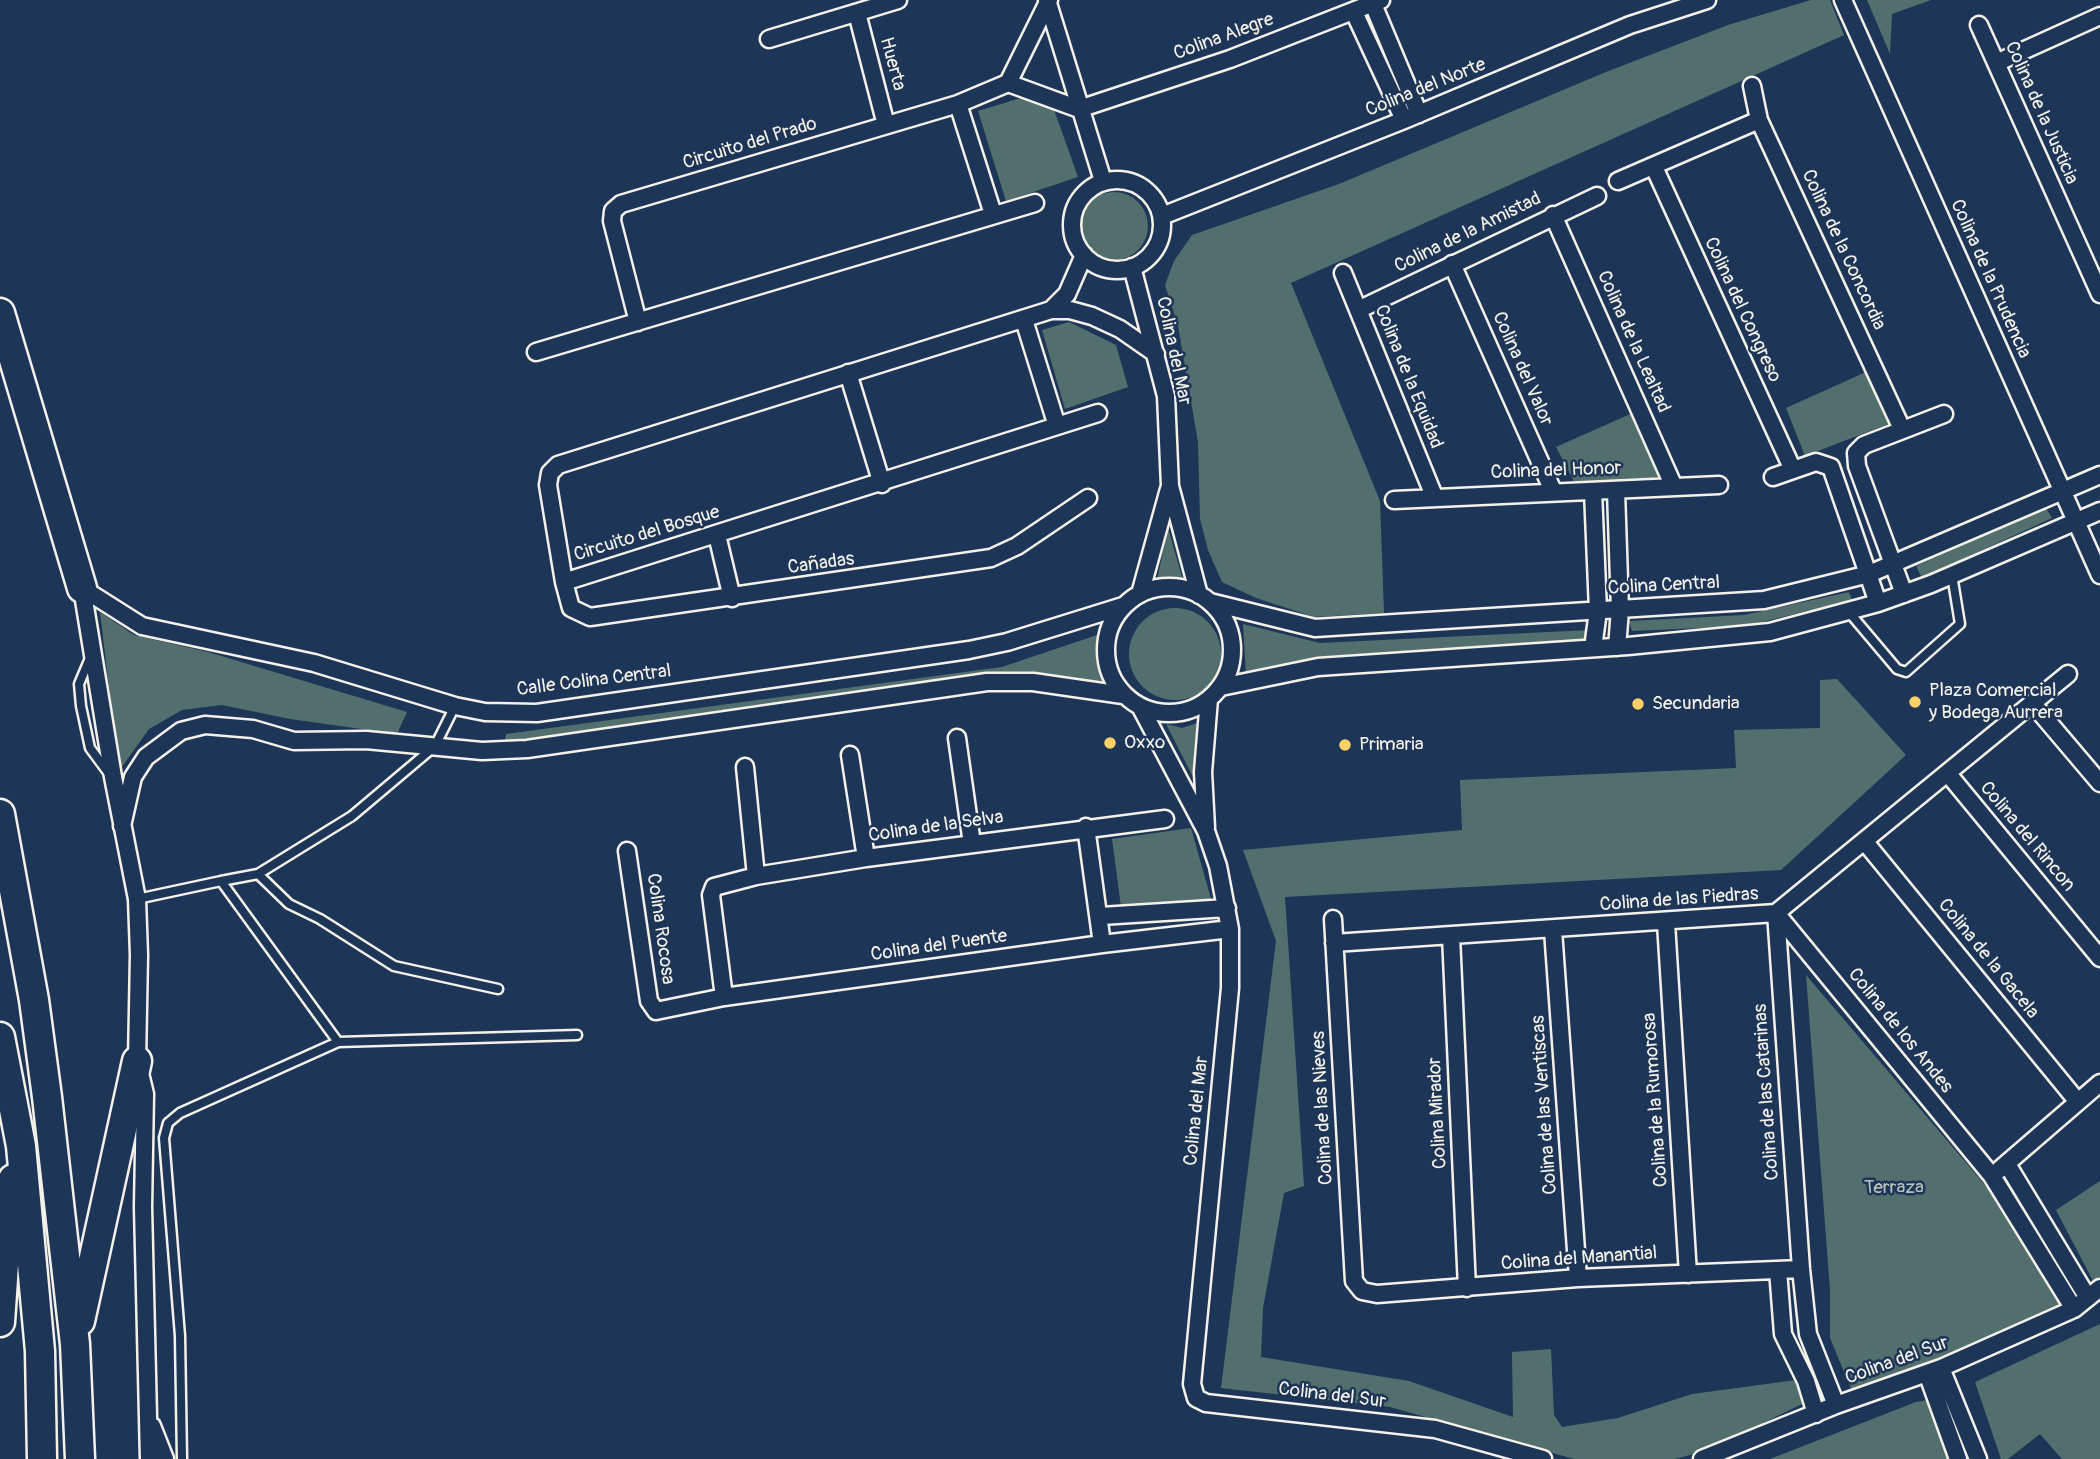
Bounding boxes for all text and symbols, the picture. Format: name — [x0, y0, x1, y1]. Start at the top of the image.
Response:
street label: Colina Alegre — [1171, 8, 1277, 66]
street label: Huerta — [874, 35, 910, 93]
street label: Colina de la Justicia — [1999, 38, 2083, 188]
street label: Colina del Norte — [1363, 54, 1489, 122]
street label: Circuito del Prado — [680, 113, 820, 175]
street label: Colina de la Concordia — [1796, 166, 1890, 334]
street label: Colina de la Amistad — [1391, 188, 1545, 278]
street label: Colina de la Prudencia — [1945, 196, 2035, 362]
street label: Colina del Congreso — [1698, 234, 1786, 386]
street label: Colina de la Lealtad — [1591, 267, 1675, 417]
street label: Colina del Mar — [1150, 295, 1196, 407]
street label: Colina de la Equidad — [1369, 302, 1447, 452]
street label: Colina del Valor — [1487, 308, 1557, 430]
street label: Colina del Honor — [1490, 457, 1622, 485]
street label: Circuito del Bosque — [571, 501, 723, 567]
street label: Cañadas — [786, 548, 856, 580]
street label: Colina Central — [1607, 572, 1721, 600]
street label: Calle Colina Central — [515, 660, 673, 702]
place label: Plaza Comercial y Bodega Aurrera — [1929, 680, 2063, 724]
place label: Secundaria — [1652, 693, 1740, 715]
marker: Plaza Comercial y Bodega Aurrera — [1907, 694, 1923, 710]
marker: Secundaria — [1630, 696, 1646, 712]
place label: Oxxo — [1124, 732, 1165, 754]
place label: Primaria — [1359, 734, 1424, 756]
marker: Oxxo — [1102, 735, 1118, 751]
marker: Primaria — [1337, 737, 1353, 753]
street label: Colina del Rincon — [1974, 777, 2080, 897]
street label: Colina de la Selva — [867, 806, 1005, 848]
street label: Colina Rocosa — [641, 872, 679, 986]
street label: Colina de las Piedras — [1599, 883, 1759, 917]
street label: Colina de la Gacela — [1933, 894, 2043, 1024]
street label: Colina del Puente — [869, 925, 1009, 967]
street label: Colina de los Andes — [1843, 964, 1957, 1098]
street label: Colina de las Catarinas — [1749, 1003, 1785, 1181]
street label: Colina de la Rumorosa — [1639, 1012, 1673, 1188]
street label: Colina de las Ventiscas — [1527, 1015, 1563, 1195]
street label: Colina de las Nieves — [1308, 1030, 1338, 1186]
street label: Colina del Mar — [1180, 1055, 1214, 1167]
street label: Colina Mirador — [1424, 1057, 1452, 1169]
park label: Terraza — [1864, 1177, 1924, 1199]
street label: Colina del Manantial — [1500, 1242, 1658, 1276]
street label: Colina del Sur — [1842, 1332, 1952, 1390]
street label: Colina del Sur — [1277, 1378, 1387, 1414]

